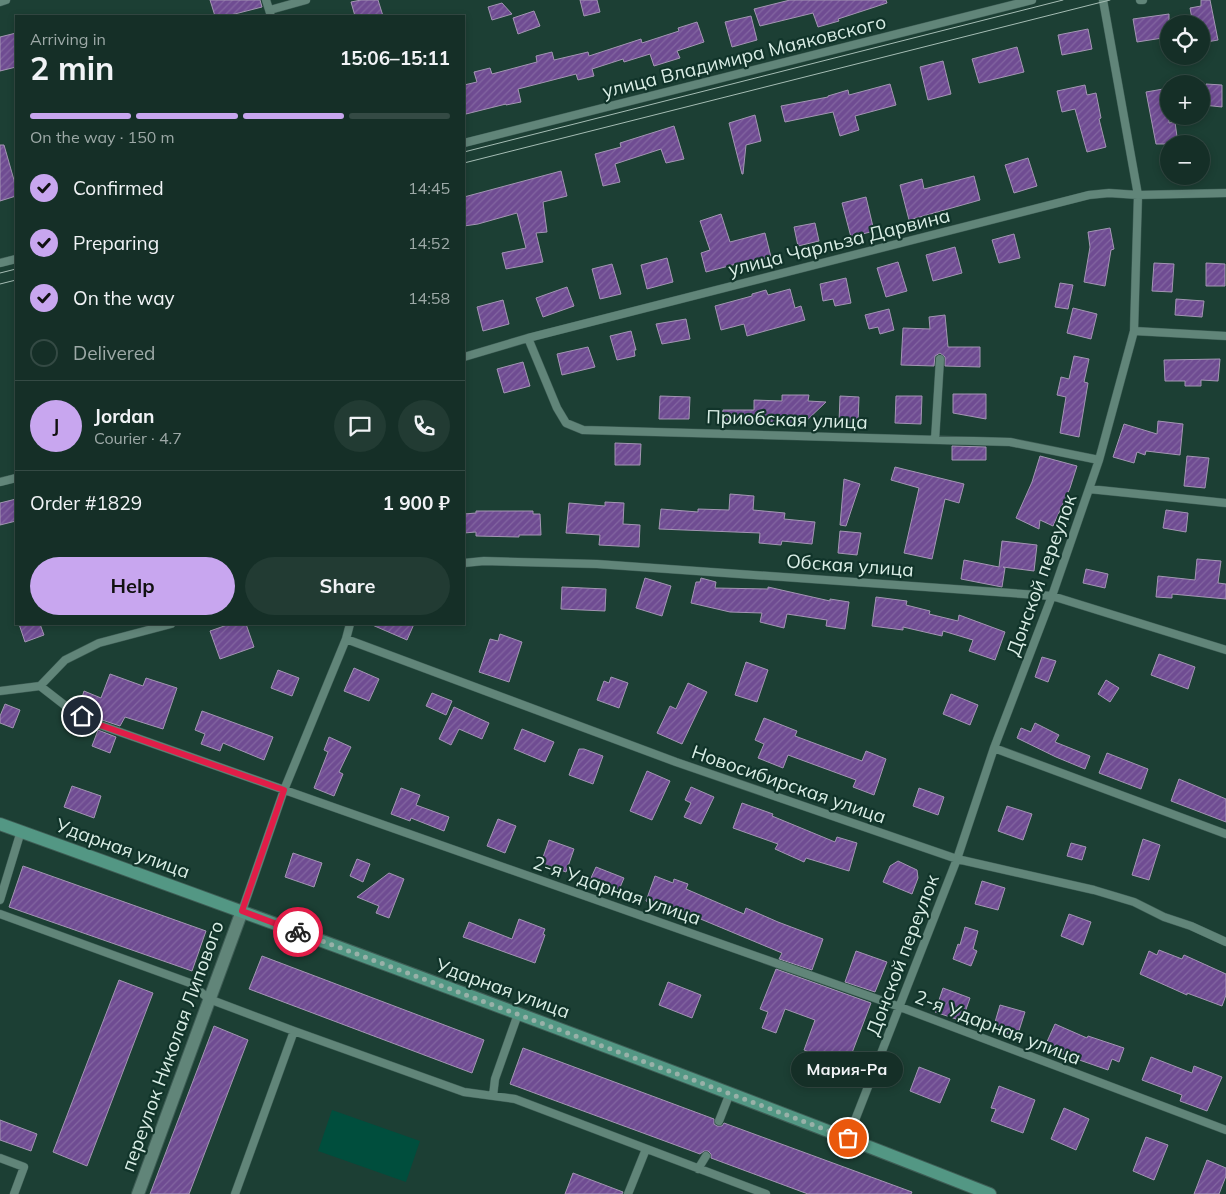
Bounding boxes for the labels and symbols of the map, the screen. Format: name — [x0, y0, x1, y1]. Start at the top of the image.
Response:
street label: улица Владимира Маяковского — [600, 9, 888, 103]
street label: улица Чарльза Дарвина — [726, 203, 952, 281]
street label: Приобская улица — [706, 404, 868, 434]
street label: Донской переулок — [1001, 490, 1082, 659]
street label: Обская улица — [785, 549, 915, 581]
pin — [61, 695, 103, 737]
street label: Новосибирская улица — [689, 739, 889, 829]
street label: Ударная улица — [52, 812, 193, 883]
street label: 2-я Ударная улица — [530, 850, 704, 930]
street label: Донской переулок — [860, 870, 944, 1039]
courier — [273, 907, 323, 957]
street label: переулок Николая Липового — [115, 917, 229, 1175]
street label: Ударная улица — [432, 952, 573, 1023]
street label: 2-я Ударная улица — [912, 984, 1084, 1070]
callout: Мария-Ра — [792, 1053, 904, 1088]
pin — [827, 1117, 869, 1159]

